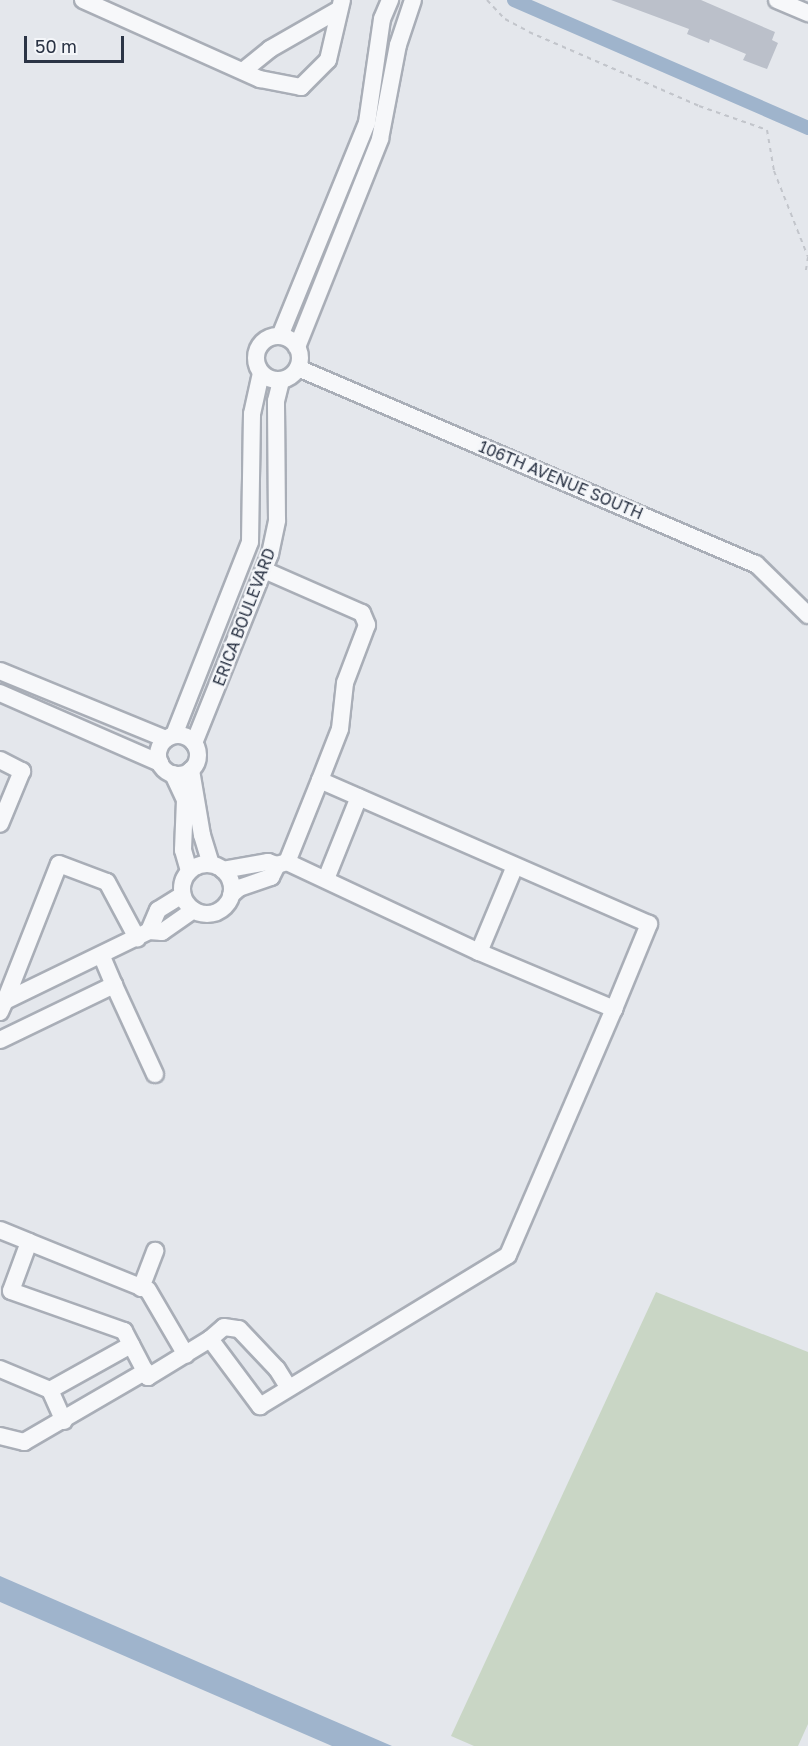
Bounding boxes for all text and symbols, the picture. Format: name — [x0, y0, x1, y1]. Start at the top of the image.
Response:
scale bar — [27, 24, 128, 62]
text: 50 m — [35, 35, 77, 57]
street label: 106TH AVENUE SOUTH — [476, 437, 646, 523]
street label: ERICA BOULEVARD — [209, 545, 279, 689]

